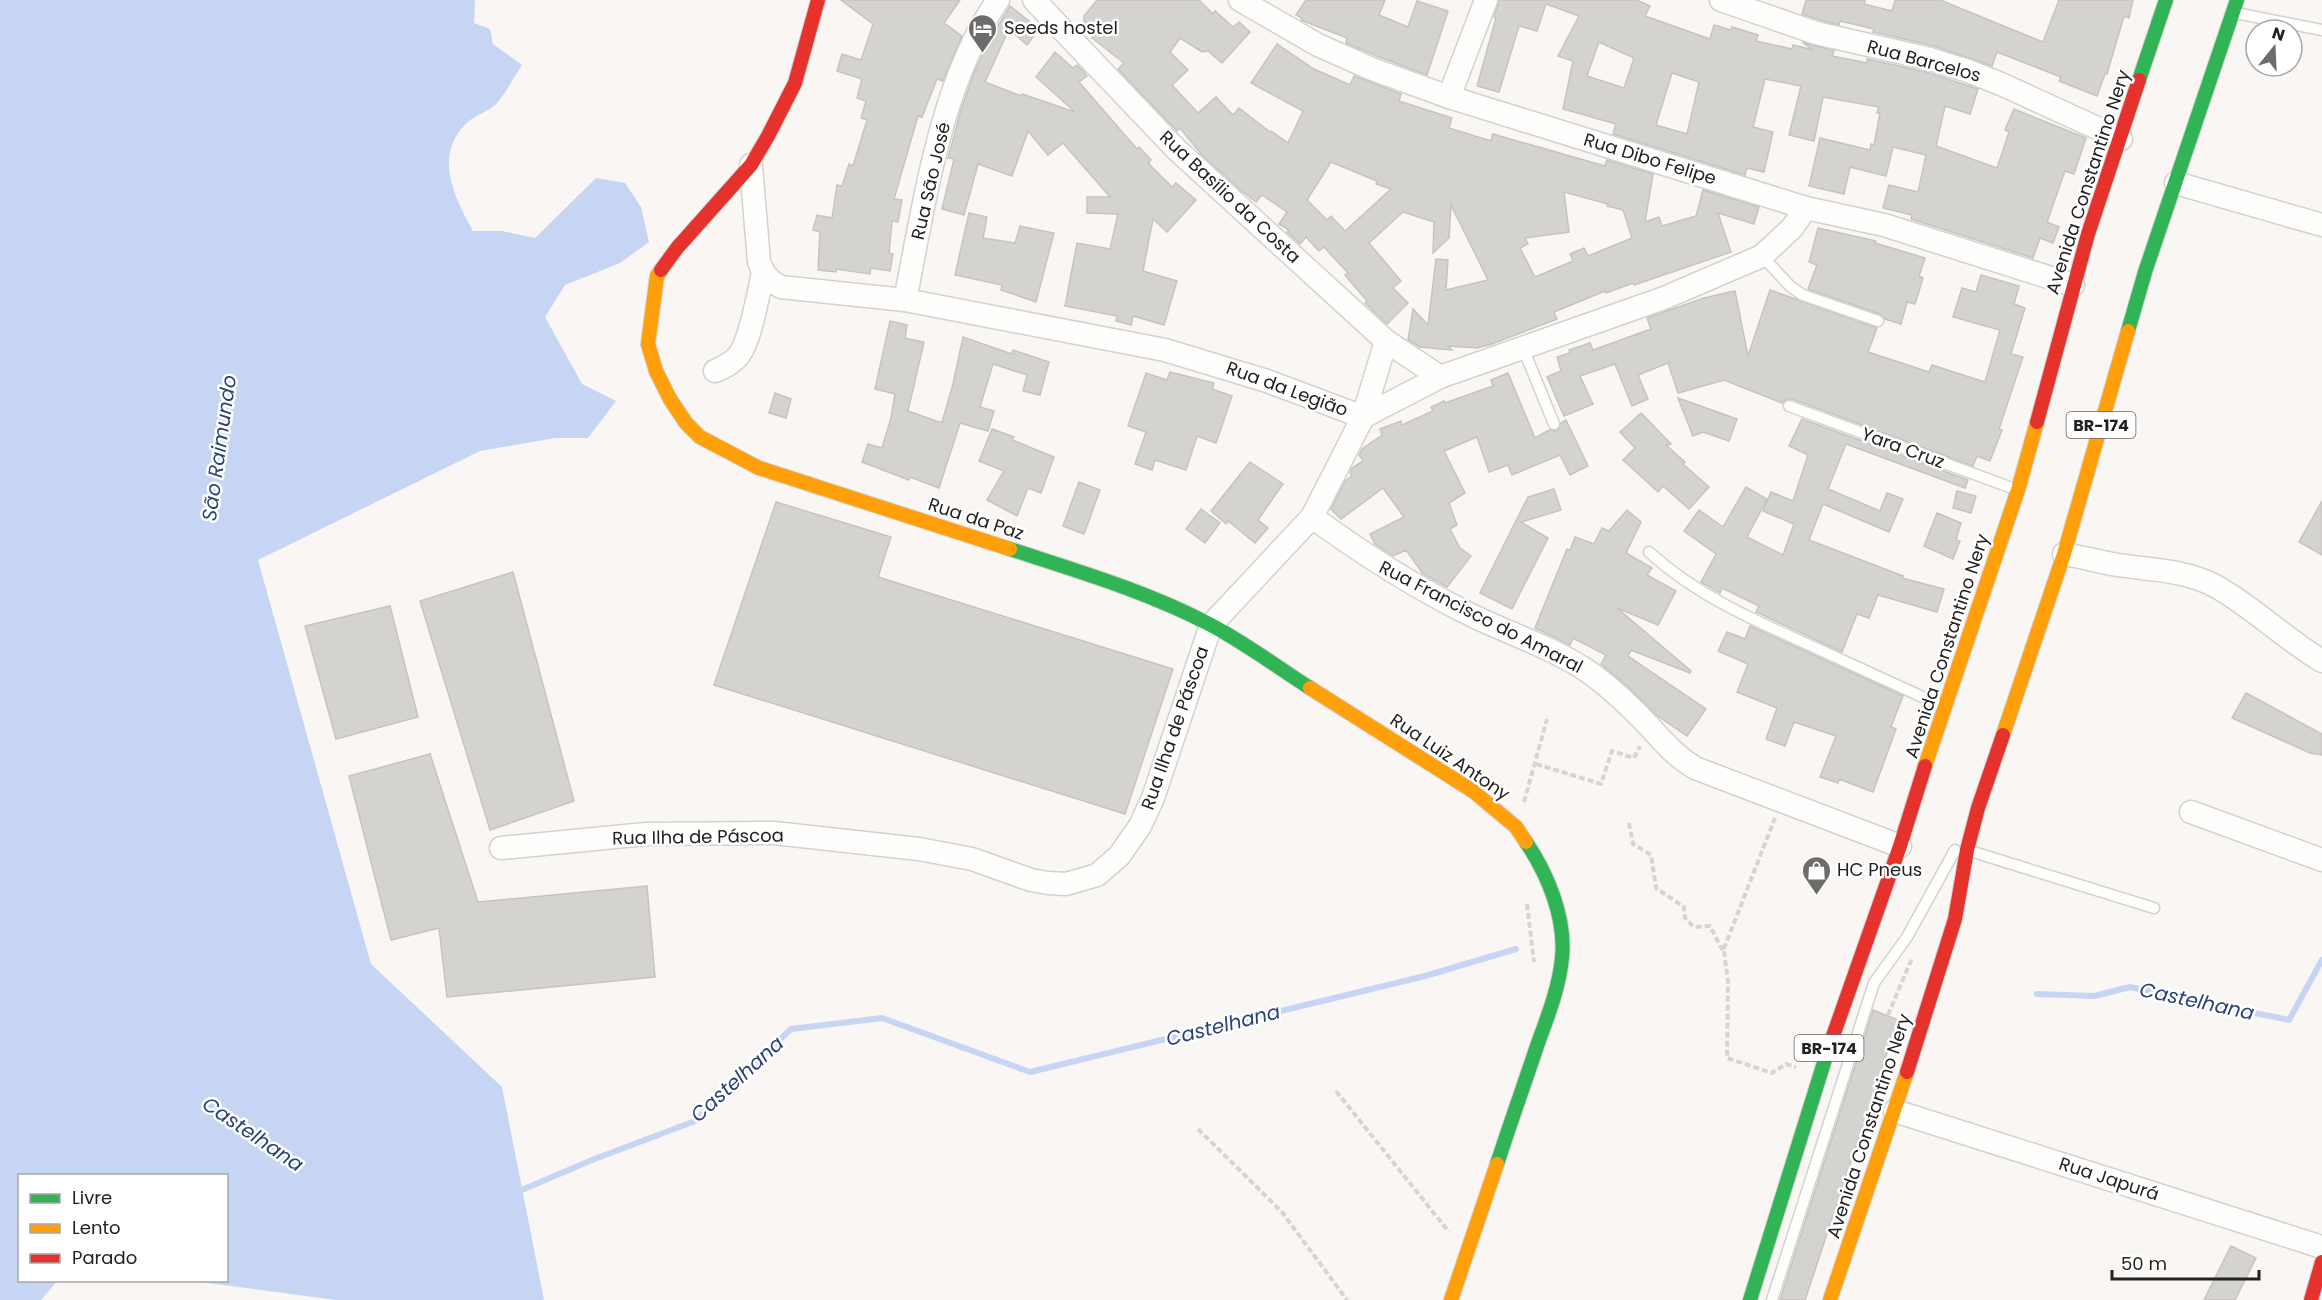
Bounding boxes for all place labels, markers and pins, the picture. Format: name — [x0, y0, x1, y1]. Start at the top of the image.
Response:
hotel icon: Seeds hostel — [967, 12, 999, 54]
place label: Seeds hostel — [1004, 15, 1118, 40]
shop icon: HC Pneus — [1800, 854, 1832, 896]
place label: HC Pneus — [1837, 857, 1922, 882]

